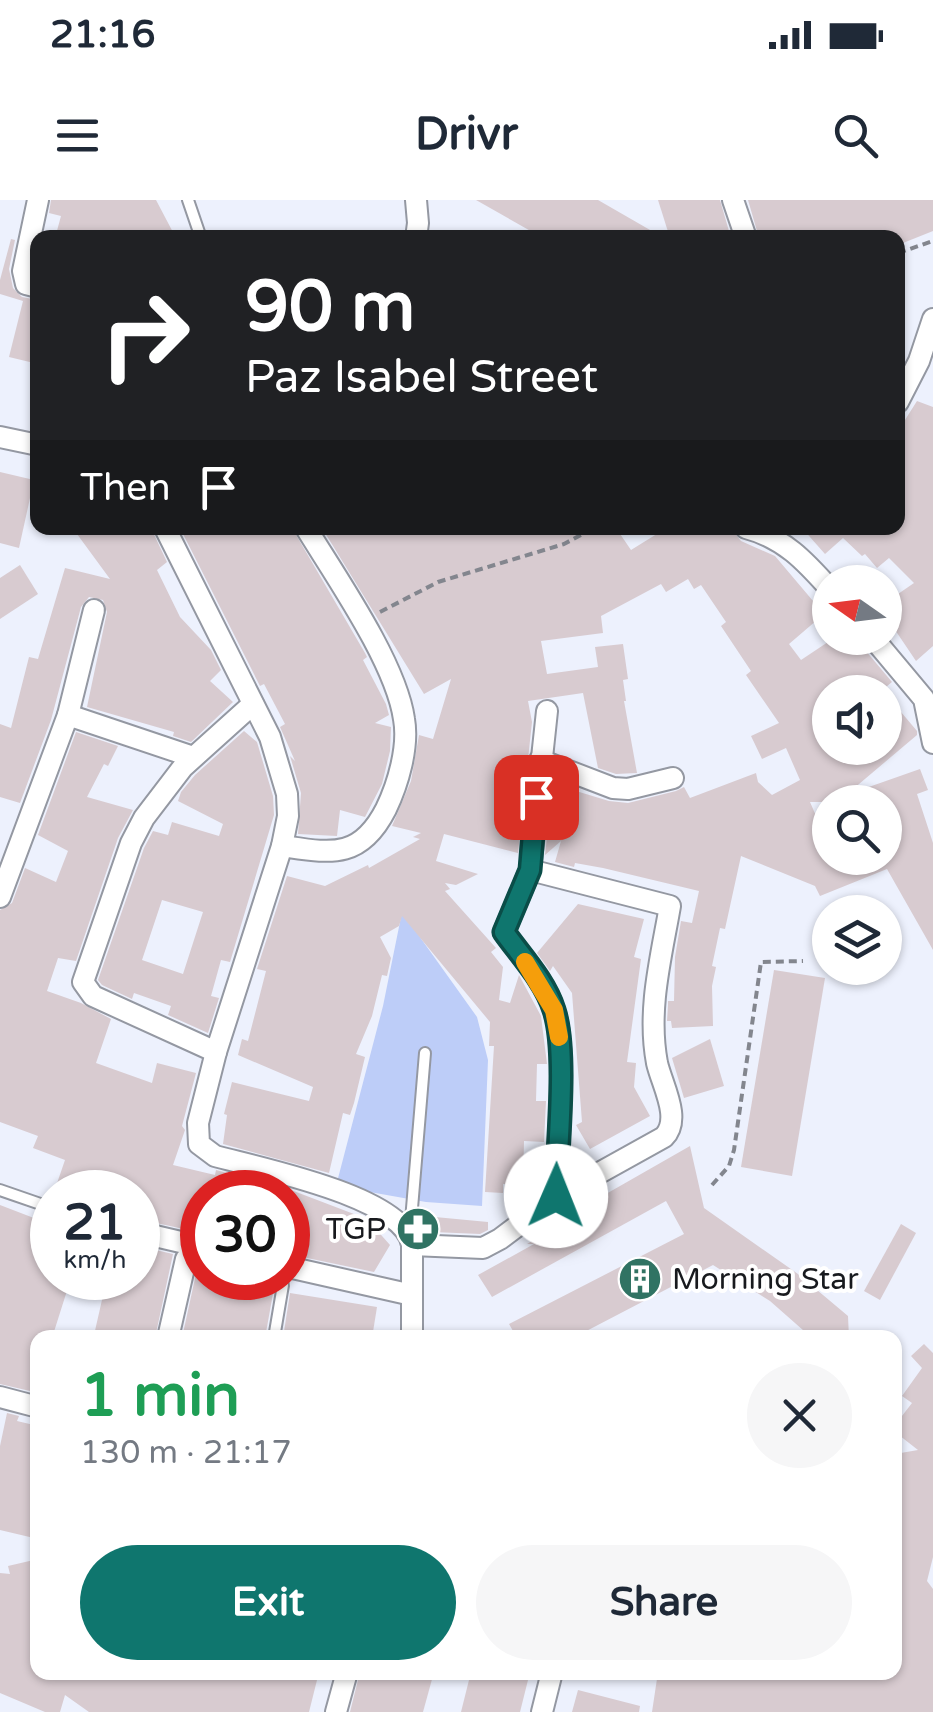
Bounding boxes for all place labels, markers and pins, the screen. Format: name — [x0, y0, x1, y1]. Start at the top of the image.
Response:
pin — [494, 755, 579, 840]
pharmacy icon: TGP — [395, 1206, 441, 1252]
place label: TGP — [326, 1211, 386, 1248]
building icon: Morning Star — [617, 1256, 663, 1302]
place label: Morning Star — [672, 1261, 859, 1298]

